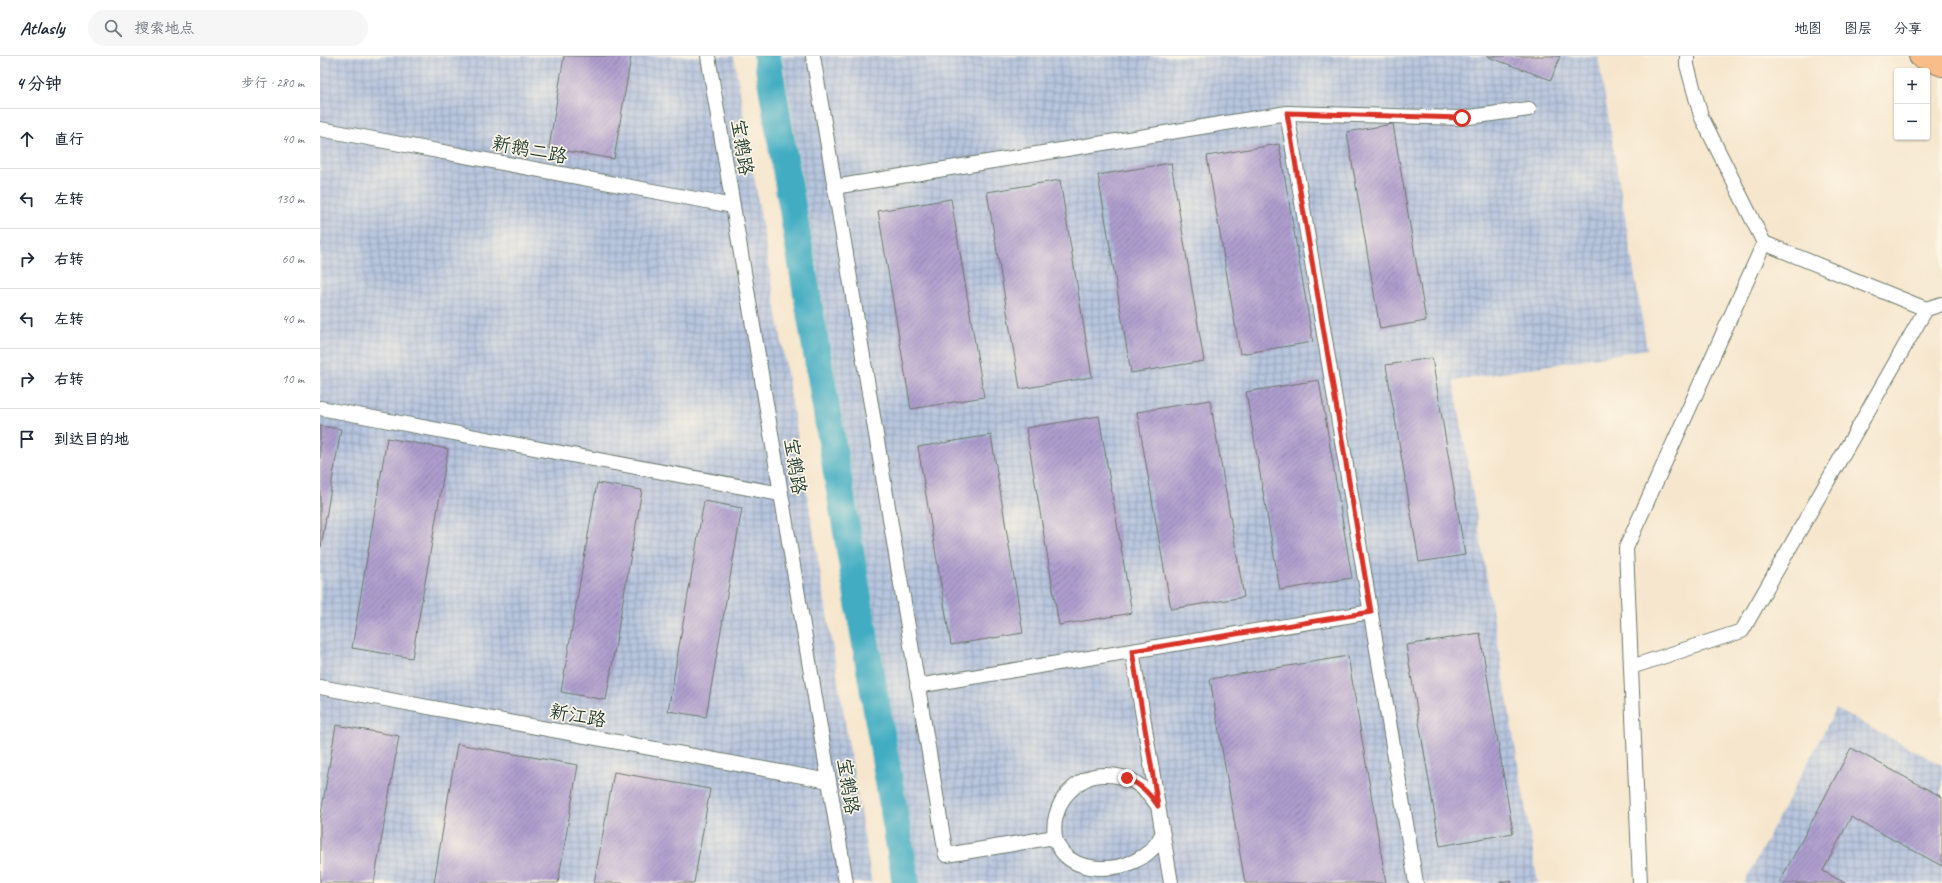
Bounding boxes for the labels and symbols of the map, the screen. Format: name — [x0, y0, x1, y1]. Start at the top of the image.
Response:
route start — [1453, 109, 1471, 127]
street label: 宝鹅路 — [726, 117, 758, 177]
street label: 新鹅二路 — [490, 131, 569, 169]
street label: 宝鹅路 — [779, 436, 811, 496]
street label: 新江路 — [548, 699, 608, 733]
street label: 宝鹅路 — [832, 756, 864, 816]
route end — [1118, 769, 1136, 787]

